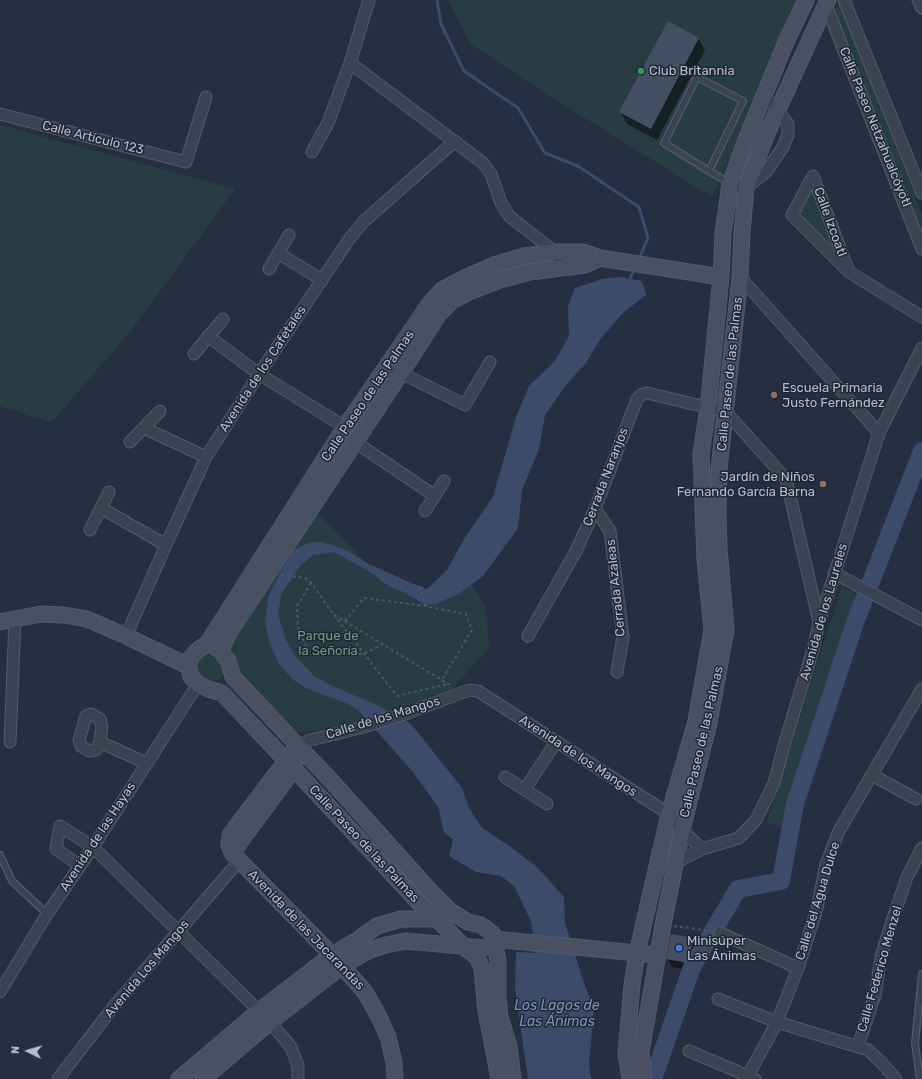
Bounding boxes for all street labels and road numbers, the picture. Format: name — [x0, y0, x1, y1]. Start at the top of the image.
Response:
street label: Calle Paseo Netzahualcóyotl — [836, 45, 914, 209]
street label: Calle Artículo 123 — [41, 118, 145, 158]
street label: Calle Izcoatl — [810, 185, 850, 259]
street label: Calle Paseo de las Palmas — [714, 296, 746, 452]
street label: Avenida de los Cafetales — [216, 303, 310, 435]
street label: Calle Paseo de las Palmas — [318, 327, 418, 465]
street label: Cerrada Naranjos — [580, 425, 632, 529]
street label: Cerrada Azaleas — [603, 539, 629, 637]
street label: Avenida de los Laureles — [797, 542, 851, 682]
street label: Calle Paseo de las Palmas — [677, 665, 727, 819]
street label: Calle de los Mangos — [324, 693, 442, 743]
street label: Avenida de los Mangos — [516, 712, 640, 800]
street label: Avenida de las Hayas — [57, 779, 139, 895]
street label: Calle Paseo de las Palmas — [305, 782, 423, 906]
street label: Calle del Agua Dulce — [793, 840, 843, 962]
street label: Avenida de las Jacarandas — [244, 867, 368, 993]
street label: Calle Federico Menzel — [854, 904, 906, 1034]
street label: Avenida Los Mangos — [101, 917, 193, 1021]

